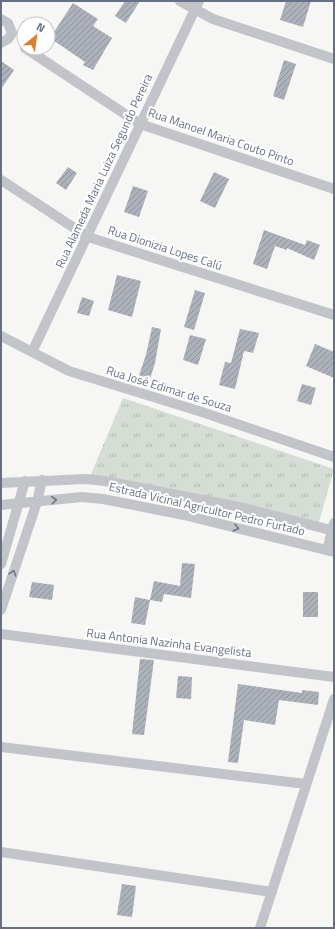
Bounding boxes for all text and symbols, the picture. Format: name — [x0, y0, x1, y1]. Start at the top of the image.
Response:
north arrow — [16, 16, 56, 56]
text: N — [34, 18, 48, 36]
street label: Rua Alameda Maria Luiza Segundo Pereira — [50, 70, 157, 271]
street label: Rua Manoel Maria Couto Pinto — [146, 103, 297, 170]
street label: Rua Dionizia Lopes Calú — [106, 220, 225, 275]
street label: Rua José Edimar de Souza — [104, 360, 234, 417]
street label: Estrada Vicinal Agricultor Pedro Furtado — [107, 477, 307, 540]
one-way arrow — [51, 496, 57, 505]
one-way arrow — [232, 523, 239, 532]
one-way arrow — [8, 570, 17, 577]
street label: Rua Antonia Nazinha Evangelista — [85, 623, 253, 662]

